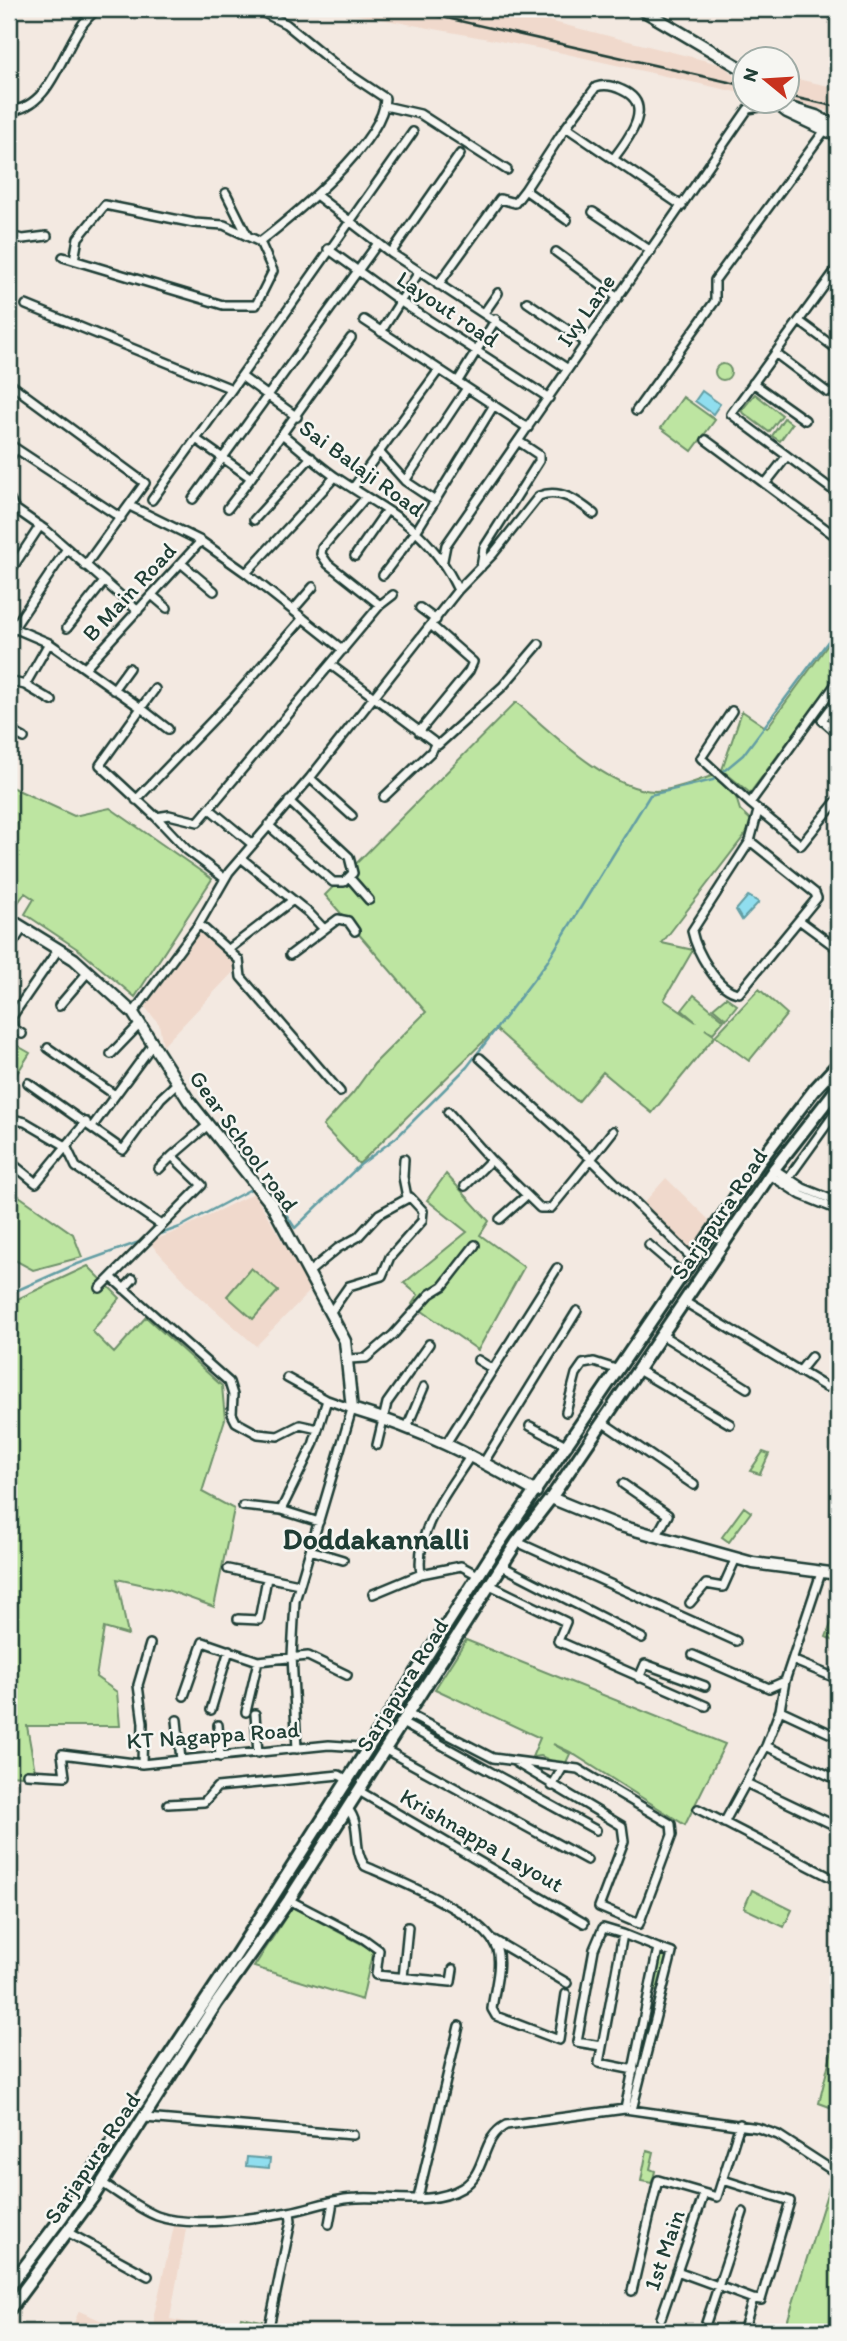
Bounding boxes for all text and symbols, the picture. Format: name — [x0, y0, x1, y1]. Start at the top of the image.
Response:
north arrow — [732, 46, 802, 116]
text: N — [737, 65, 763, 85]
street label: Layout road — [392, 265, 505, 354]
street label: Ivy Lane — [551, 268, 621, 352]
street label: Sai Balaji Road — [294, 413, 430, 523]
street label: B Main Road — [76, 537, 182, 647]
street label: Gear School road — [183, 1065, 305, 1218]
street label: Sarjapura Road — [665, 1143, 773, 1285]
district label: Doddakannalli — [283, 1520, 469, 1557]
street label: Sarjapura Road — [350, 1613, 454, 1757]
street label: KT Nagappa Road — [125, 1715, 301, 1755]
street label: Krishnappa Layout — [395, 1782, 569, 1898]
street label: Sarjapura Road — [38, 2087, 146, 2229]
street label: 1st Main — [637, 2206, 691, 2294]

